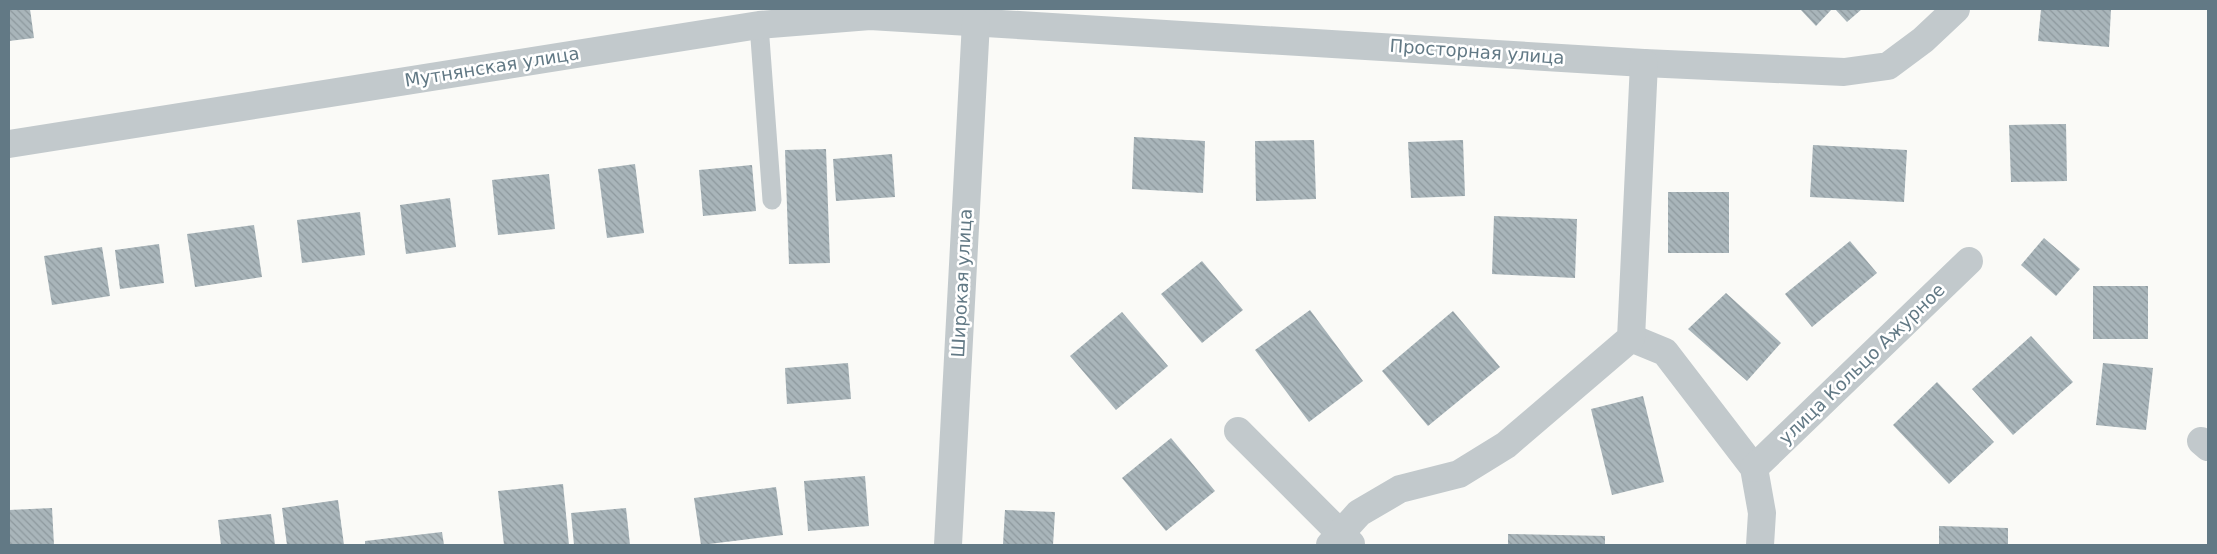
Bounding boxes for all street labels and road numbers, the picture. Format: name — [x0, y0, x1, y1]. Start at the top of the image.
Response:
street label: Просторная улица — [1389, 35, 1565, 68]
street label: Мутнянская улица — [403, 42, 581, 91]
street label: Широкая улица — [947, 208, 976, 358]
street label: улица Кольцо Ажурное — [1774, 279, 1949, 448]

